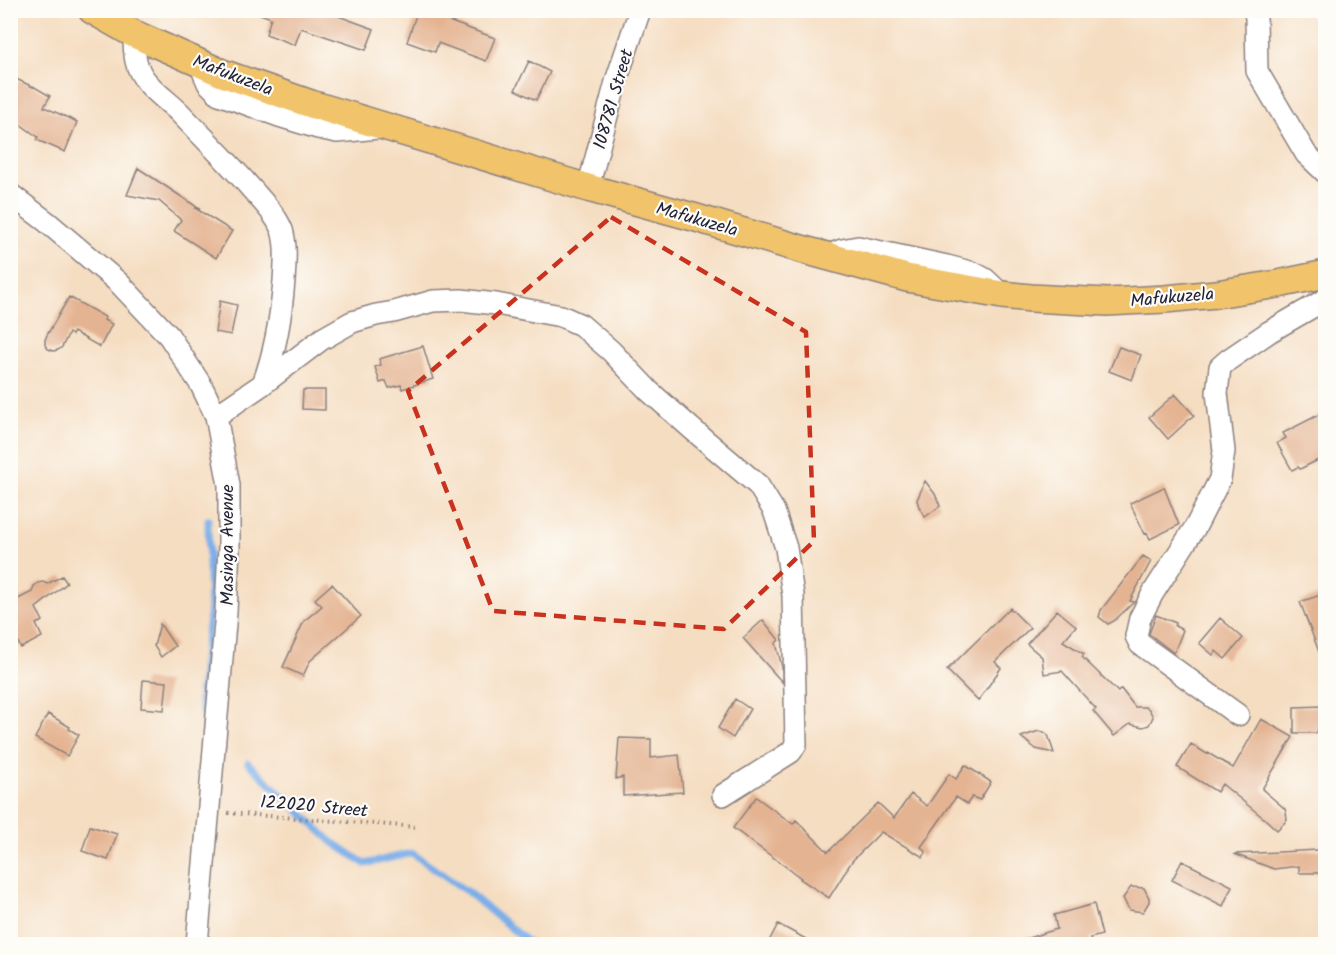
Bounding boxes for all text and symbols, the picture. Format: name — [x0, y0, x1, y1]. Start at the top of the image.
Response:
street label: 108781 Street — [586, 45, 643, 153]
street label: Mafukuzela — [188, 48, 277, 105]
street label: Mafukuzela — [652, 195, 741, 246]
street label: Mafukuzela — [1129, 280, 1215, 317]
street label: Masinga Avenue — [214, 484, 243, 606]
street label: 122020 Street — [259, 788, 370, 827]

